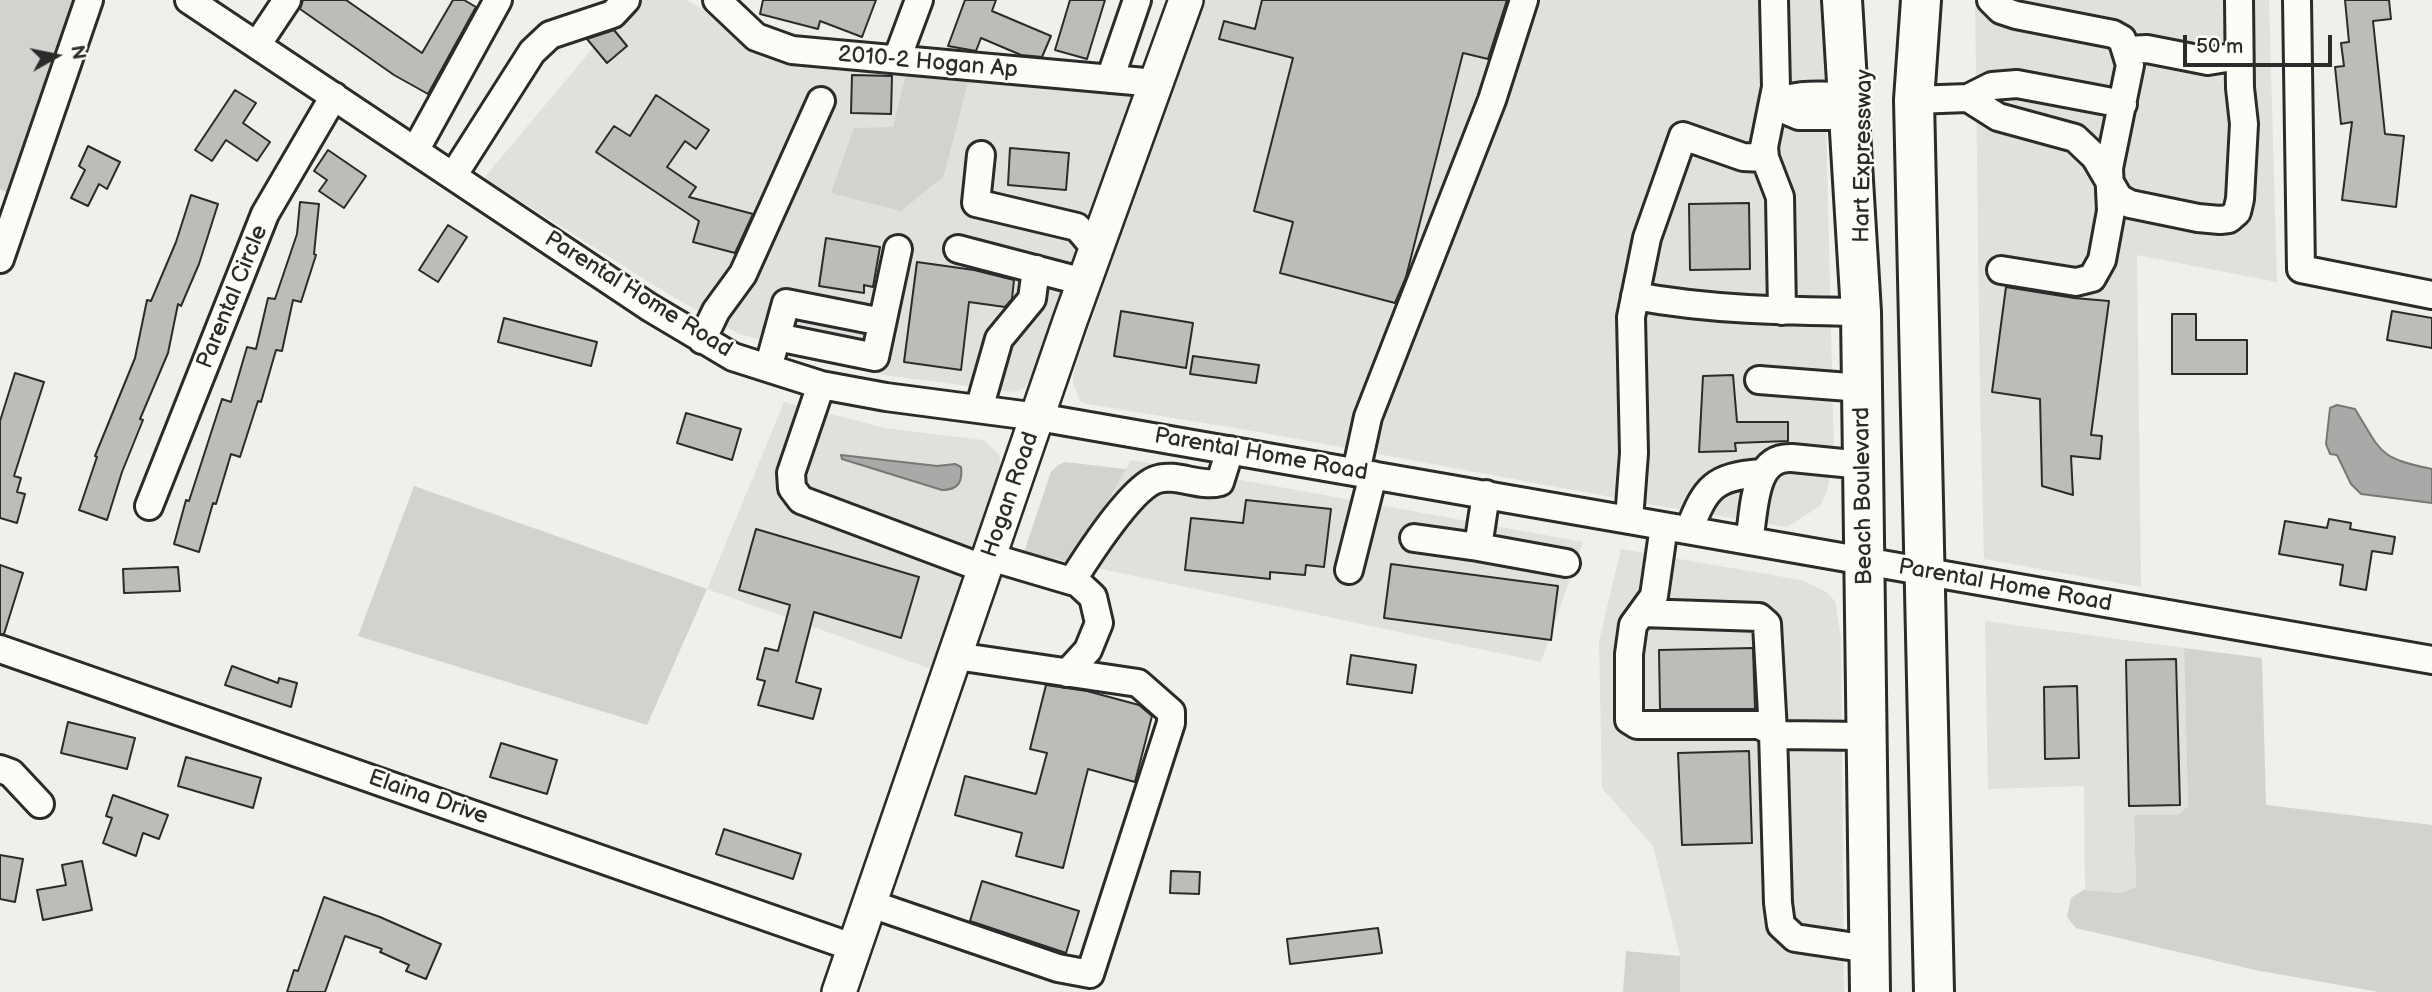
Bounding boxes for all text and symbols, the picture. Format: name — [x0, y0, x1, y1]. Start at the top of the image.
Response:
north arrow — [21, 21, 91, 91]
scale bar — [2187, 21, 2336, 65]
text: 50 m — [2196, 34, 2243, 59]
street label: 2010-2 Hogan Ap — [837, 41, 1019, 85]
text: N — [65, 44, 90, 61]
street label: Hart Expressway — [1849, 69, 1879, 243]
street label: Parental Circle — [192, 221, 274, 373]
street label: Parental Home Road — [539, 226, 737, 364]
street label: Beach Boulevard — [1849, 407, 1879, 585]
street label: Parental Home Road — [1152, 423, 1370, 487]
street label: Hogan Road — [977, 429, 1045, 561]
street label: Parental Home Road — [1896, 554, 2114, 618]
street label: Elaina Drive — [365, 765, 491, 831]

